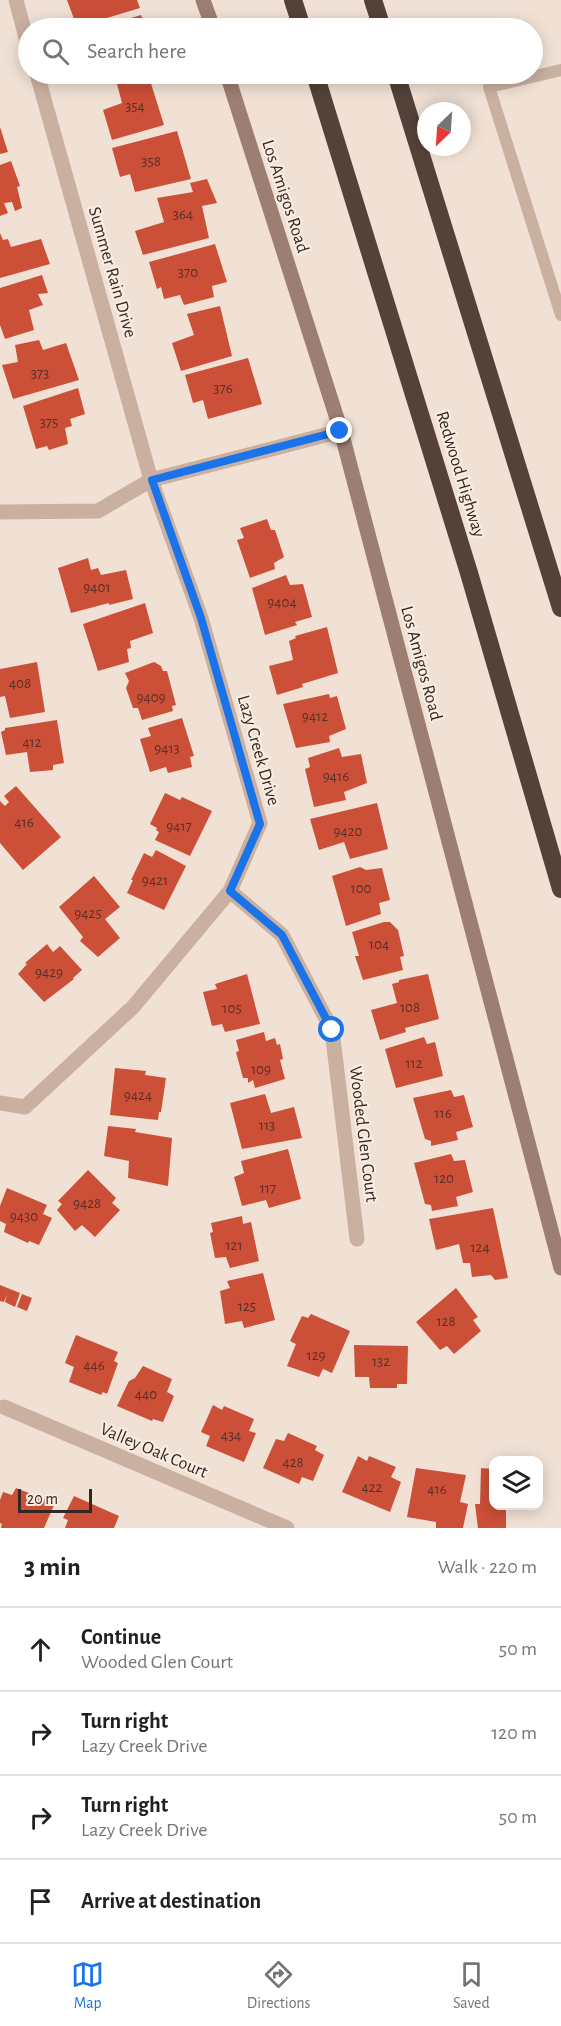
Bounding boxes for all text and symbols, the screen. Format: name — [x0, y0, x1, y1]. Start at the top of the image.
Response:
search box — [18, 18, 543, 84]
icon: search — [39, 35, 72, 68]
text: Search here — [87, 40, 186, 62]
house number: 354 — [125, 99, 145, 114]
north arrow — [417, 102, 471, 156]
street label: Los Amigos Road — [258, 138, 312, 255]
house number: 358 — [141, 154, 161, 169]
street label: Summer Rain Drive — [85, 205, 139, 340]
house number: 364 — [173, 207, 193, 222]
house number: 370 — [178, 265, 198, 280]
house number: 373 — [31, 366, 49, 381]
house number: 376 — [213, 381, 233, 396]
street label: Redwood Highway — [432, 409, 488, 540]
house number: 375 — [40, 415, 58, 430]
route end — [326, 417, 352, 443]
house number: 9401 — [83, 580, 111, 595]
house number: 9404 — [267, 595, 297, 610]
street label: Los Amigos Road — [397, 604, 445, 722]
house number: 408 — [9, 676, 31, 691]
house number: 9409 — [136, 690, 166, 705]
street label: Lazy Creek Drive — [234, 693, 282, 807]
house number: 9412 — [302, 709, 328, 724]
house number: 412 — [22, 735, 42, 750]
house number: 9413 — [154, 741, 180, 756]
house number: 9416 — [323, 769, 349, 784]
house number: 416 — [14, 815, 34, 830]
house number: 9417 — [166, 819, 192, 834]
house number: 9420 — [333, 824, 363, 839]
house number: 9421 — [142, 873, 168, 888]
house number: 100 — [350, 881, 372, 896]
house number: 9425 — [74, 906, 102, 921]
house number: 104 — [369, 937, 389, 952]
house number: 9429 — [35, 965, 63, 980]
house number: 108 — [400, 1000, 420, 1015]
house number: 105 — [222, 1001, 242, 1016]
route start — [318, 1016, 344, 1042]
house number: 112 — [405, 1056, 423, 1071]
house number: 109 — [251, 1062, 271, 1077]
street label: Wooded Glen Court — [346, 1065, 380, 1203]
house number: 9424 — [124, 1088, 152, 1103]
house number: 116 — [434, 1106, 452, 1121]
house number: 113 — [259, 1118, 275, 1133]
house number: 120 — [434, 1171, 454, 1186]
house number: 117 — [260, 1181, 276, 1196]
house number: 9428 — [73, 1196, 101, 1211]
house number: 9430 — [10, 1209, 38, 1224]
house number: 121 — [225, 1238, 243, 1253]
house number: 124 — [470, 1240, 490, 1255]
house number: 125 — [238, 1299, 256, 1314]
house number: 128 — [436, 1314, 456, 1329]
house number: 129 — [306, 1348, 326, 1363]
house number: 132 — [372, 1354, 390, 1369]
house number: 446 — [83, 1358, 105, 1373]
house number: 440 — [135, 1387, 157, 1402]
street label: Valley Oak Court — [97, 1420, 210, 1482]
house number: 434 — [221, 1428, 241, 1443]
house number: 428 — [282, 1455, 304, 1470]
map controls — [489, 1456, 543, 1510]
button: layers — [489, 1456, 543, 1510]
house number: 422 — [362, 1480, 383, 1495]
house number: 416 — [427, 1482, 447, 1497]
scale bar — [18, 1486, 92, 1514]
text: 20 m — [27, 1491, 58, 1507]
text: 3 min — [24, 1554, 81, 1580]
text: Walk · 220 m — [438, 1557, 537, 1577]
text: Continue — [81, 1626, 161, 1648]
icon: ahead — [24, 1633, 57, 1666]
text: 50 m — [499, 1639, 537, 1659]
text: Wooded Glen Court — [81, 1652, 233, 1672]
text: Turn right — [81, 1710, 168, 1732]
icon: right — [24, 1717, 57, 1750]
text: 120 m — [491, 1723, 537, 1743]
text: Lazy Creek Drive — [81, 1736, 208, 1756]
text: Turn right — [81, 1794, 168, 1816]
icon: right — [24, 1801, 57, 1834]
text: 50 m — [499, 1807, 537, 1827]
text: Lazy Creek Drive — [81, 1820, 208, 1840]
icon: arrive — [24, 1885, 57, 1918]
text: Arrive at destination — [81, 1890, 261, 1912]
tab: Map — [71, 1958, 104, 2013]
tab: Directions — [247, 1958, 311, 2013]
tab: Saved — [453, 1958, 490, 2013]

